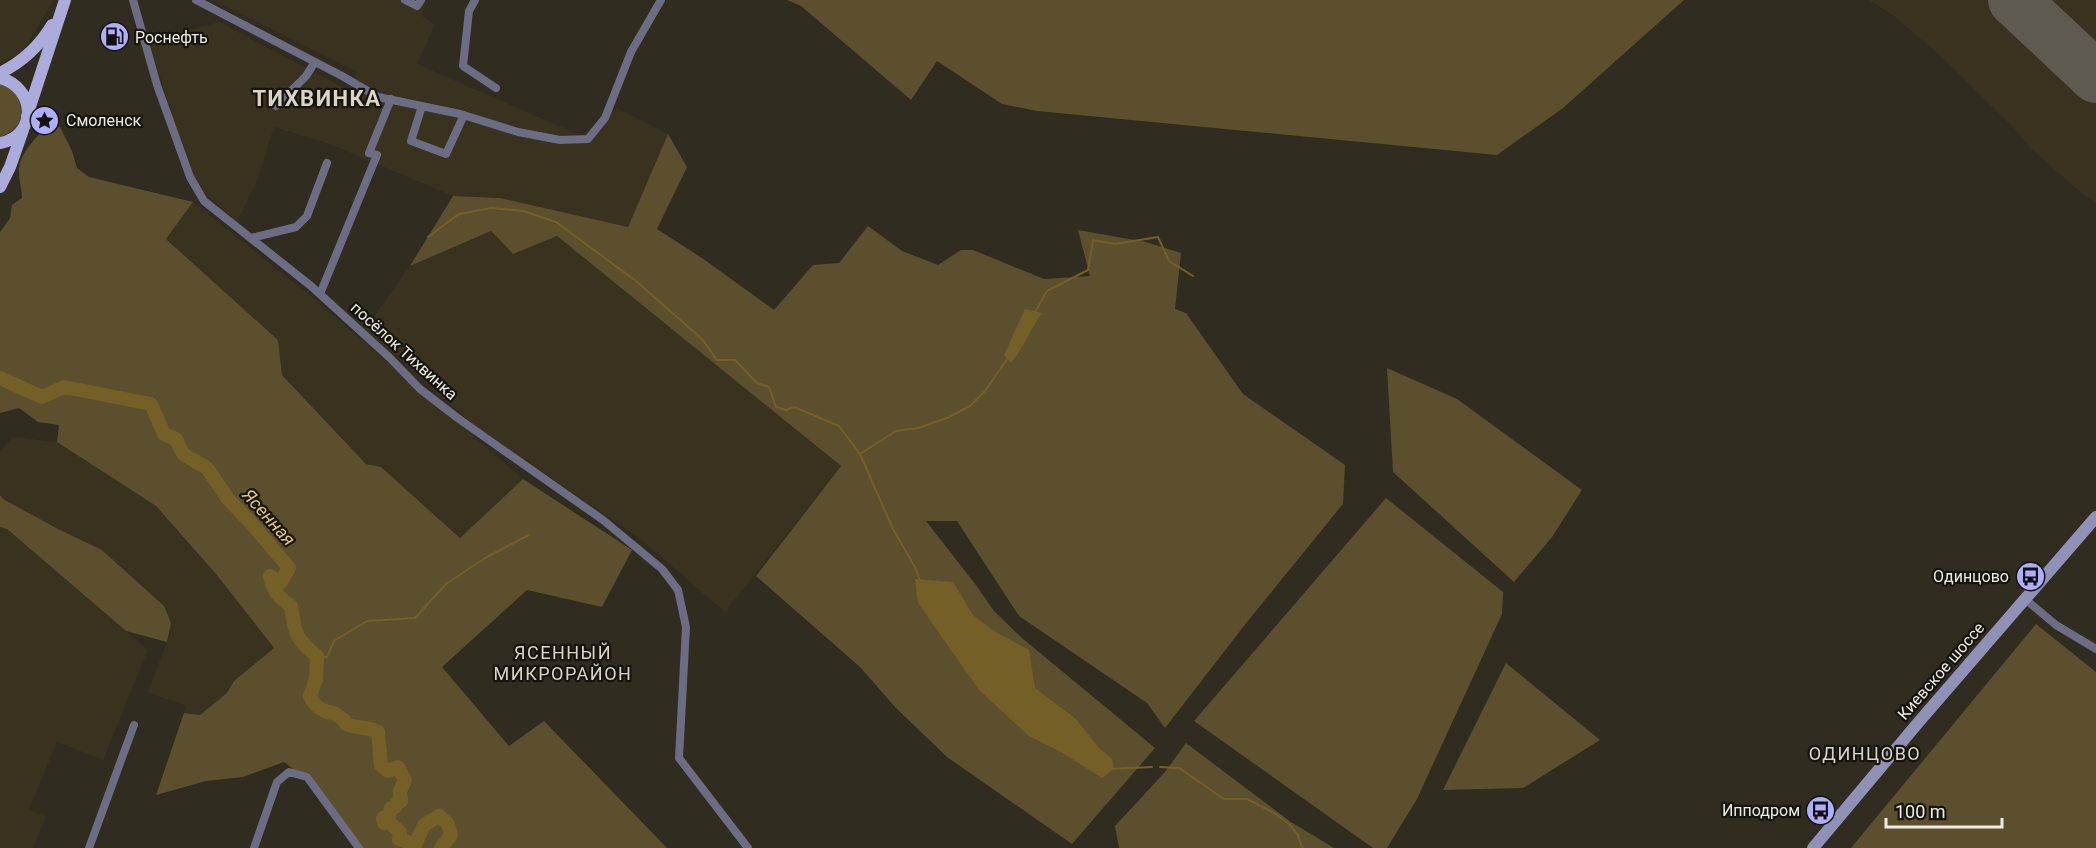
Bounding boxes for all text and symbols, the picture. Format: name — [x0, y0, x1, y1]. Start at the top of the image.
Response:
fuel station icon: Роснефть — [98, 21, 130, 53]
place label: Роснефть — [135, 28, 208, 47]
district label: ТИХВИНКА — [252, 86, 382, 111]
place icon: Смоленск — [29, 104, 61, 136]
place label: Смоленск — [66, 111, 142, 130]
street label: посёлок Тихвинка — [347, 298, 461, 404]
water label: Ясенная — [238, 484, 300, 550]
bus stop icon: Одинцово — [2014, 560, 2046, 592]
place label: Одинцово — [1933, 567, 2009, 586]
street label: Киевское шоссе — [1894, 618, 1988, 724]
district label: ЯСЕННЫЙ МИКРОРАЙОН — [494, 642, 632, 684]
district label: ОДИНЦОВО — [1809, 743, 1921, 764]
scale bar — [1886, 791, 2002, 829]
bus stop icon: Ипподром — [1805, 794, 1837, 826]
place label: Ипподром — [1722, 801, 1800, 820]
text: 100 m — [1895, 801, 1946, 822]

